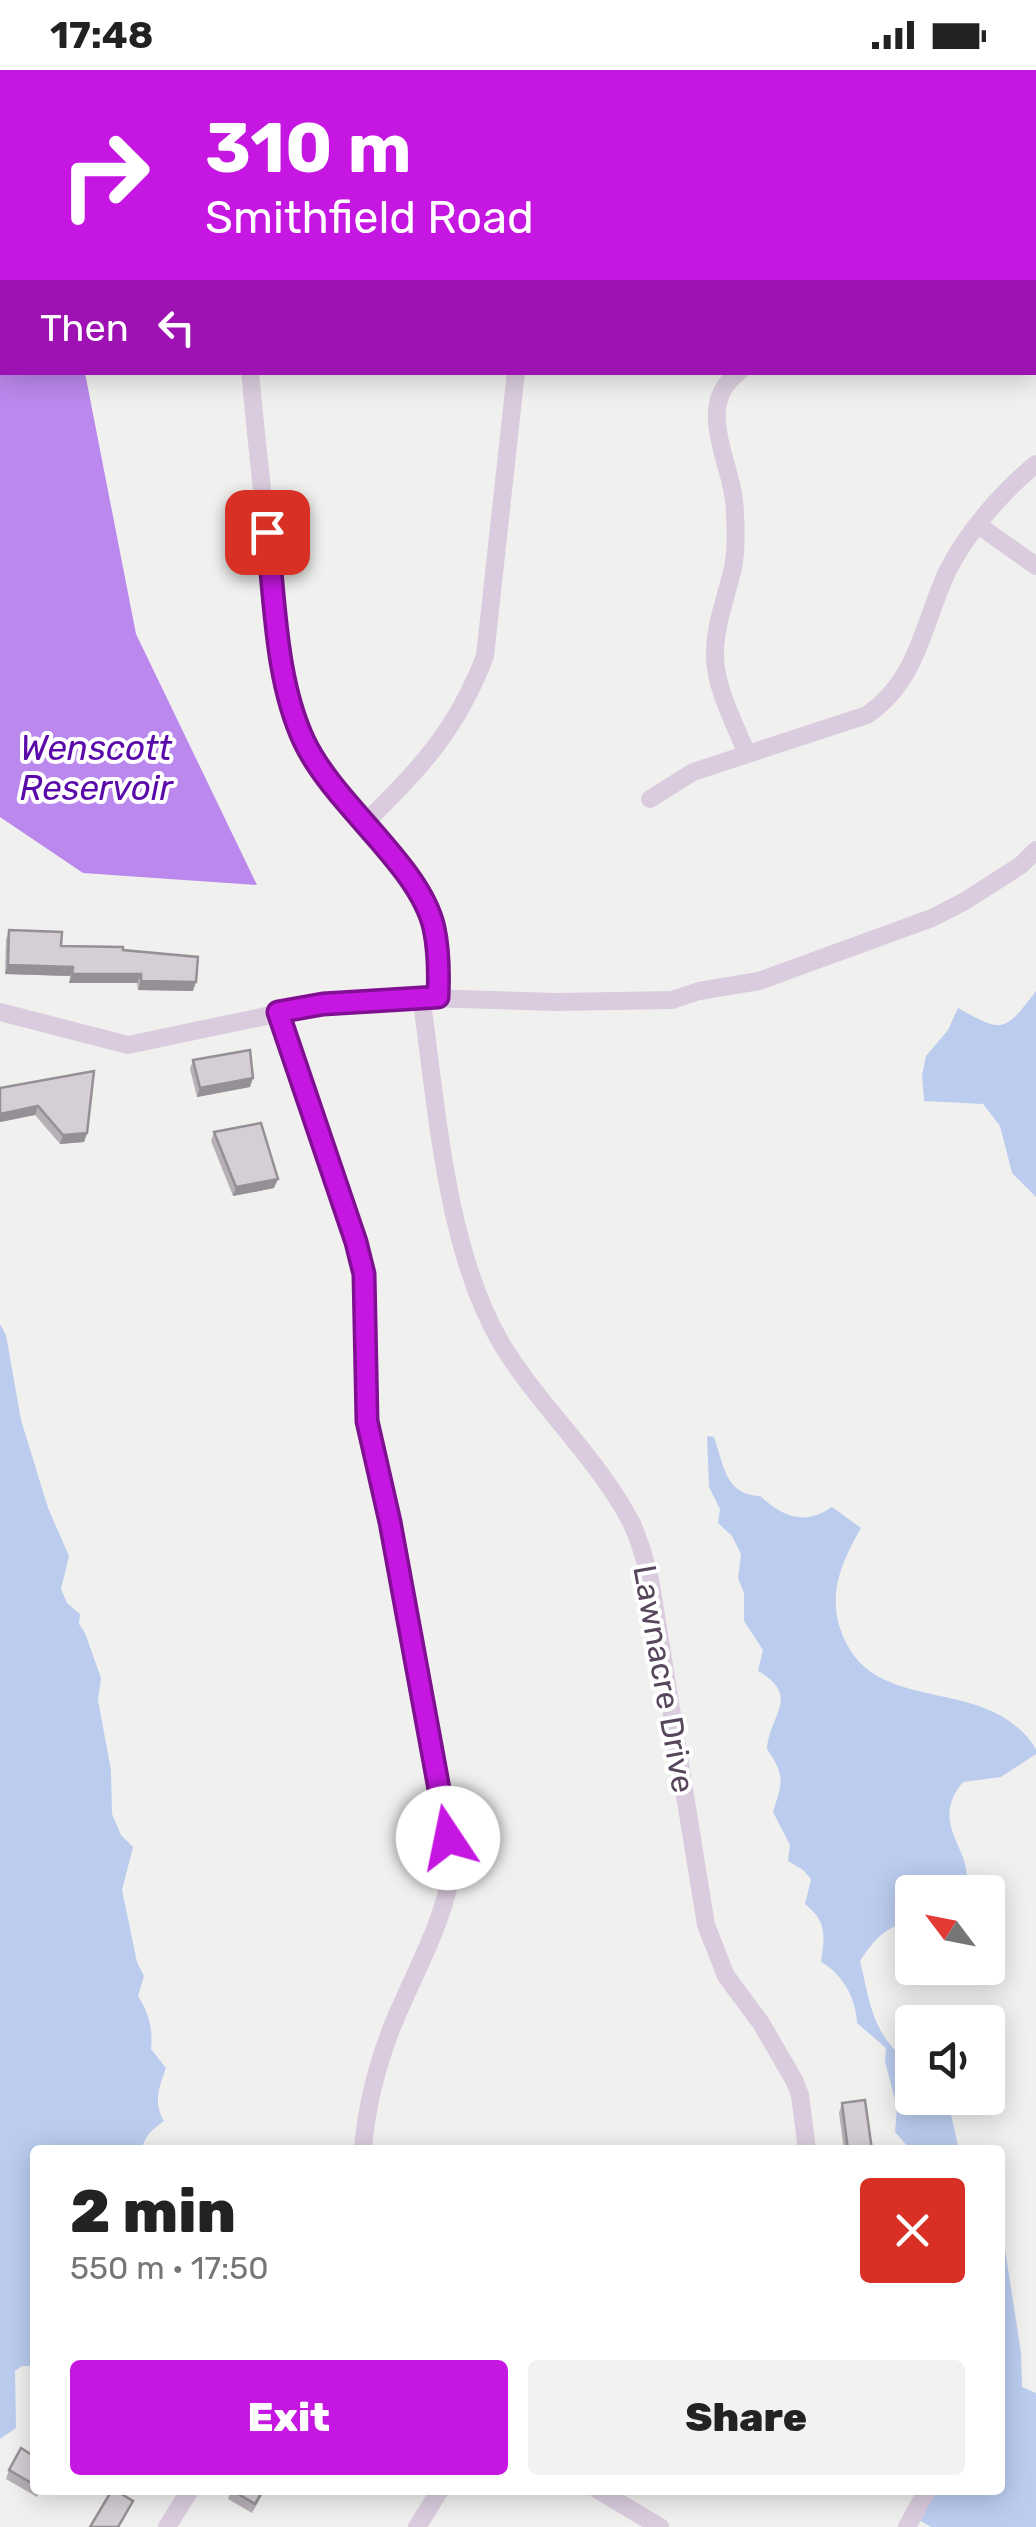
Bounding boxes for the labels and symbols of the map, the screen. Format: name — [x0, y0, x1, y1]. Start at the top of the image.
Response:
pin — [225, 490, 310, 575]
water label: Wenscott Reservoir — [19, 727, 174, 809]
street label: Lawnacre Drive — [625, 1562, 703, 1796]
position arrow — [396, 1786, 500, 1890]
north arrow — [895, 1875, 1005, 1985]

